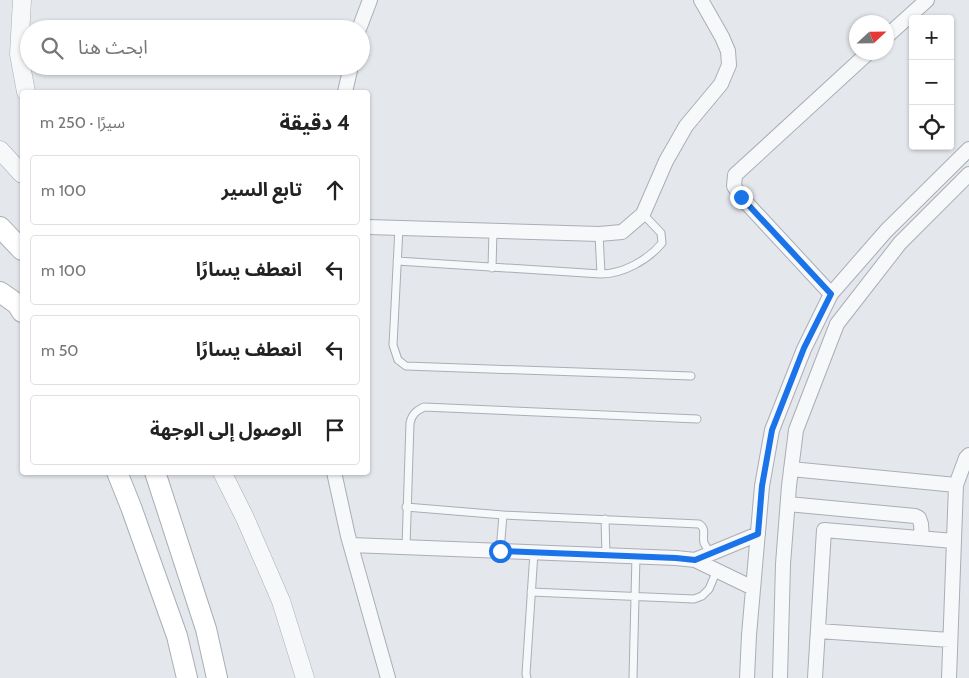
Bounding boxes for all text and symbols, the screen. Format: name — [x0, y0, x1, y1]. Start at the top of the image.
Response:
north arrow — [849, 15, 894, 60]
map controls — [909, 15, 954, 150]
button: + — [909, 15, 954, 60]
search box — [20, 20, 370, 75]
icon: search — [38, 34, 66, 62]
text: ابحث هنا — [78, 36, 148, 59]
button: − — [909, 60, 954, 105]
button: locate — [909, 105, 954, 150]
text: 4 دقيقة — [279, 110, 350, 135]
text: سيرًا · 250 m — [40, 113, 125, 132]
icon: ahead — [321, 176, 349, 204]
text: تابع السير — [221, 178, 302, 201]
text: 100 m — [41, 181, 86, 200]
route end — [730, 186, 753, 209]
icon: left — [321, 256, 349, 284]
text: انعطف يسارًا — [196, 258, 302, 281]
text: 100 m — [41, 261, 86, 280]
icon: left — [321, 336, 349, 364]
text: انعطف يسارًا — [196, 338, 302, 361]
text: 50 m — [41, 341, 78, 360]
icon: arrive — [321, 416, 349, 444]
text: الوصول إلى الوجهة — [150, 418, 302, 441]
route start — [489, 540, 512, 563]

